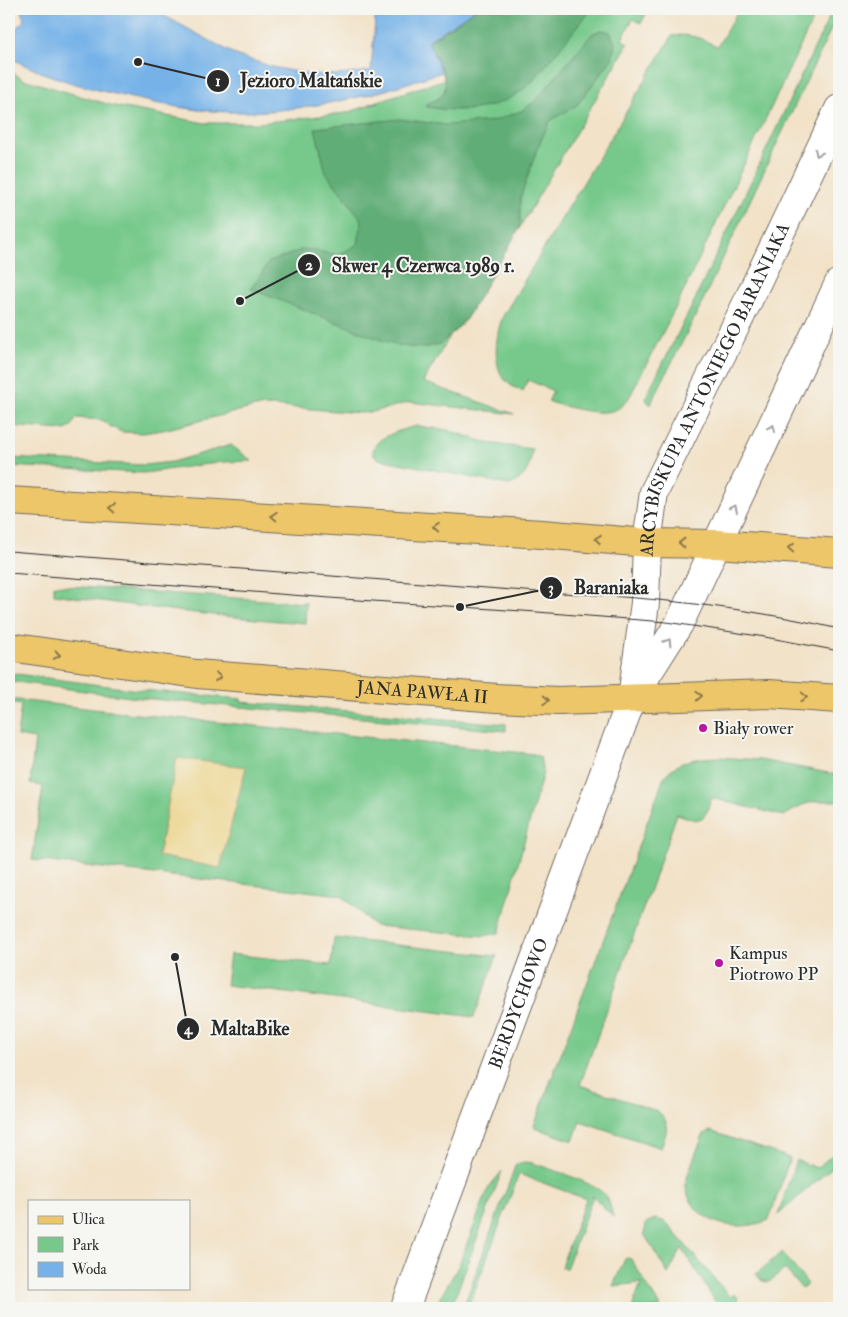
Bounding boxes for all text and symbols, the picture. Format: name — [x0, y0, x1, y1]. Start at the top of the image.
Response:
callout: Jezioro Maltańskie — [205, 64, 392, 98]
text: Jezioro Maltańskie — [239, 69, 382, 93]
text: 1 — [215, 72, 221, 91]
one-way arrow — [814, 148, 825, 157]
street label: ARCYBISKUPA ANTONIEGO BARANIAKA — [635, 218, 795, 558]
callout: Skwer 4 Czerwca 1989 r. — [297, 248, 525, 282]
text: Skwer 4 Czerwca 1989 r. — [331, 254, 515, 278]
text: 2 — [305, 256, 313, 275]
one-way arrow — [765, 424, 776, 433]
one-way arrow — [107, 502, 115, 513]
one-way arrow — [728, 504, 738, 513]
one-way arrow — [270, 511, 278, 522]
one-way arrow — [432, 522, 440, 533]
one-way arrow — [594, 533, 602, 544]
one-way arrow — [678, 538, 686, 548]
one-way arrow — [786, 543, 794, 554]
callout: Baraniaka — [539, 571, 658, 605]
text: Baraniaka — [574, 576, 649, 600]
text: 3 — [548, 579, 554, 598]
one-way arrow — [661, 638, 671, 647]
one-way arrow — [53, 649, 61, 660]
one-way arrow — [214, 671, 222, 682]
street label: JANA PAWŁA II — [355, 675, 489, 709]
one-way arrow — [695, 690, 703, 701]
one-way arrow — [800, 691, 808, 702]
one-way arrow — [542, 695, 550, 706]
place label: Biały rower — [713, 717, 794, 740]
marker: Biały rower — [697, 722, 709, 734]
street label: BERDYCHOWO — [483, 935, 553, 1072]
place label: Kampus Piotrowo PP — [729, 942, 819, 986]
marker: Kampus Piotrowo PP — [713, 957, 725, 969]
callout: MaltaBike — [176, 1012, 300, 1046]
text: MaltaBike — [210, 1017, 290, 1041]
text: 4 — [183, 1020, 193, 1039]
legend — [28, 1200, 190, 1290]
text: Ulica — [72, 1210, 105, 1229]
text: Park — [72, 1236, 99, 1255]
text: Woda — [71, 1260, 108, 1279]

